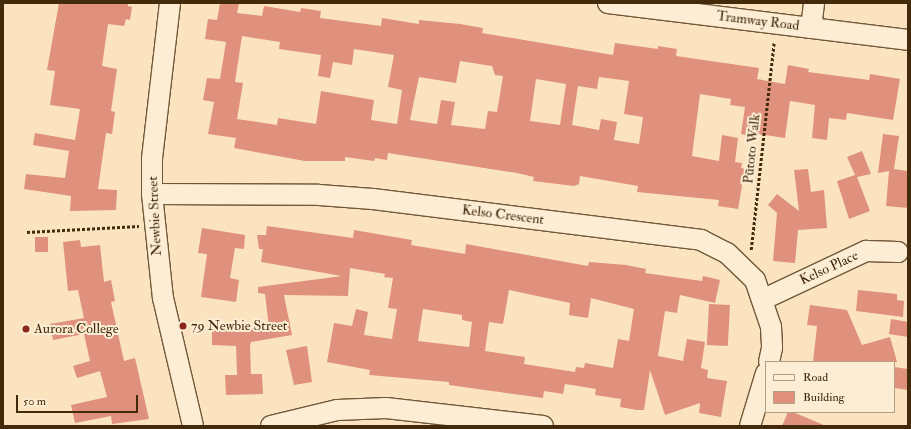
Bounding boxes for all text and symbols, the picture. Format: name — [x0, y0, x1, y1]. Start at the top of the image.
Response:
street label: Tramway Road — [716, 8, 800, 34]
street label: Pūtoto Walk — [740, 113, 764, 185]
street label: Newbie Street — [145, 176, 165, 256]
street label: Kelso Crescent — [461, 202, 545, 228]
street label: Kelso Place — [797, 247, 861, 289]
place label: 79 Newbie Street — [191, 318, 287, 334]
place label: Aurora College — [34, 321, 119, 337]
marker: 79 Newbie Street — [178, 321, 188, 331]
marker: Aurora College — [21, 324, 31, 334]
legend — [765, 361, 895, 413]
text: Road — [803, 370, 828, 385]
scale bar — [18, 387, 140, 413]
text: Building — [803, 390, 844, 405]
text: 50 m — [23, 394, 46, 409]

